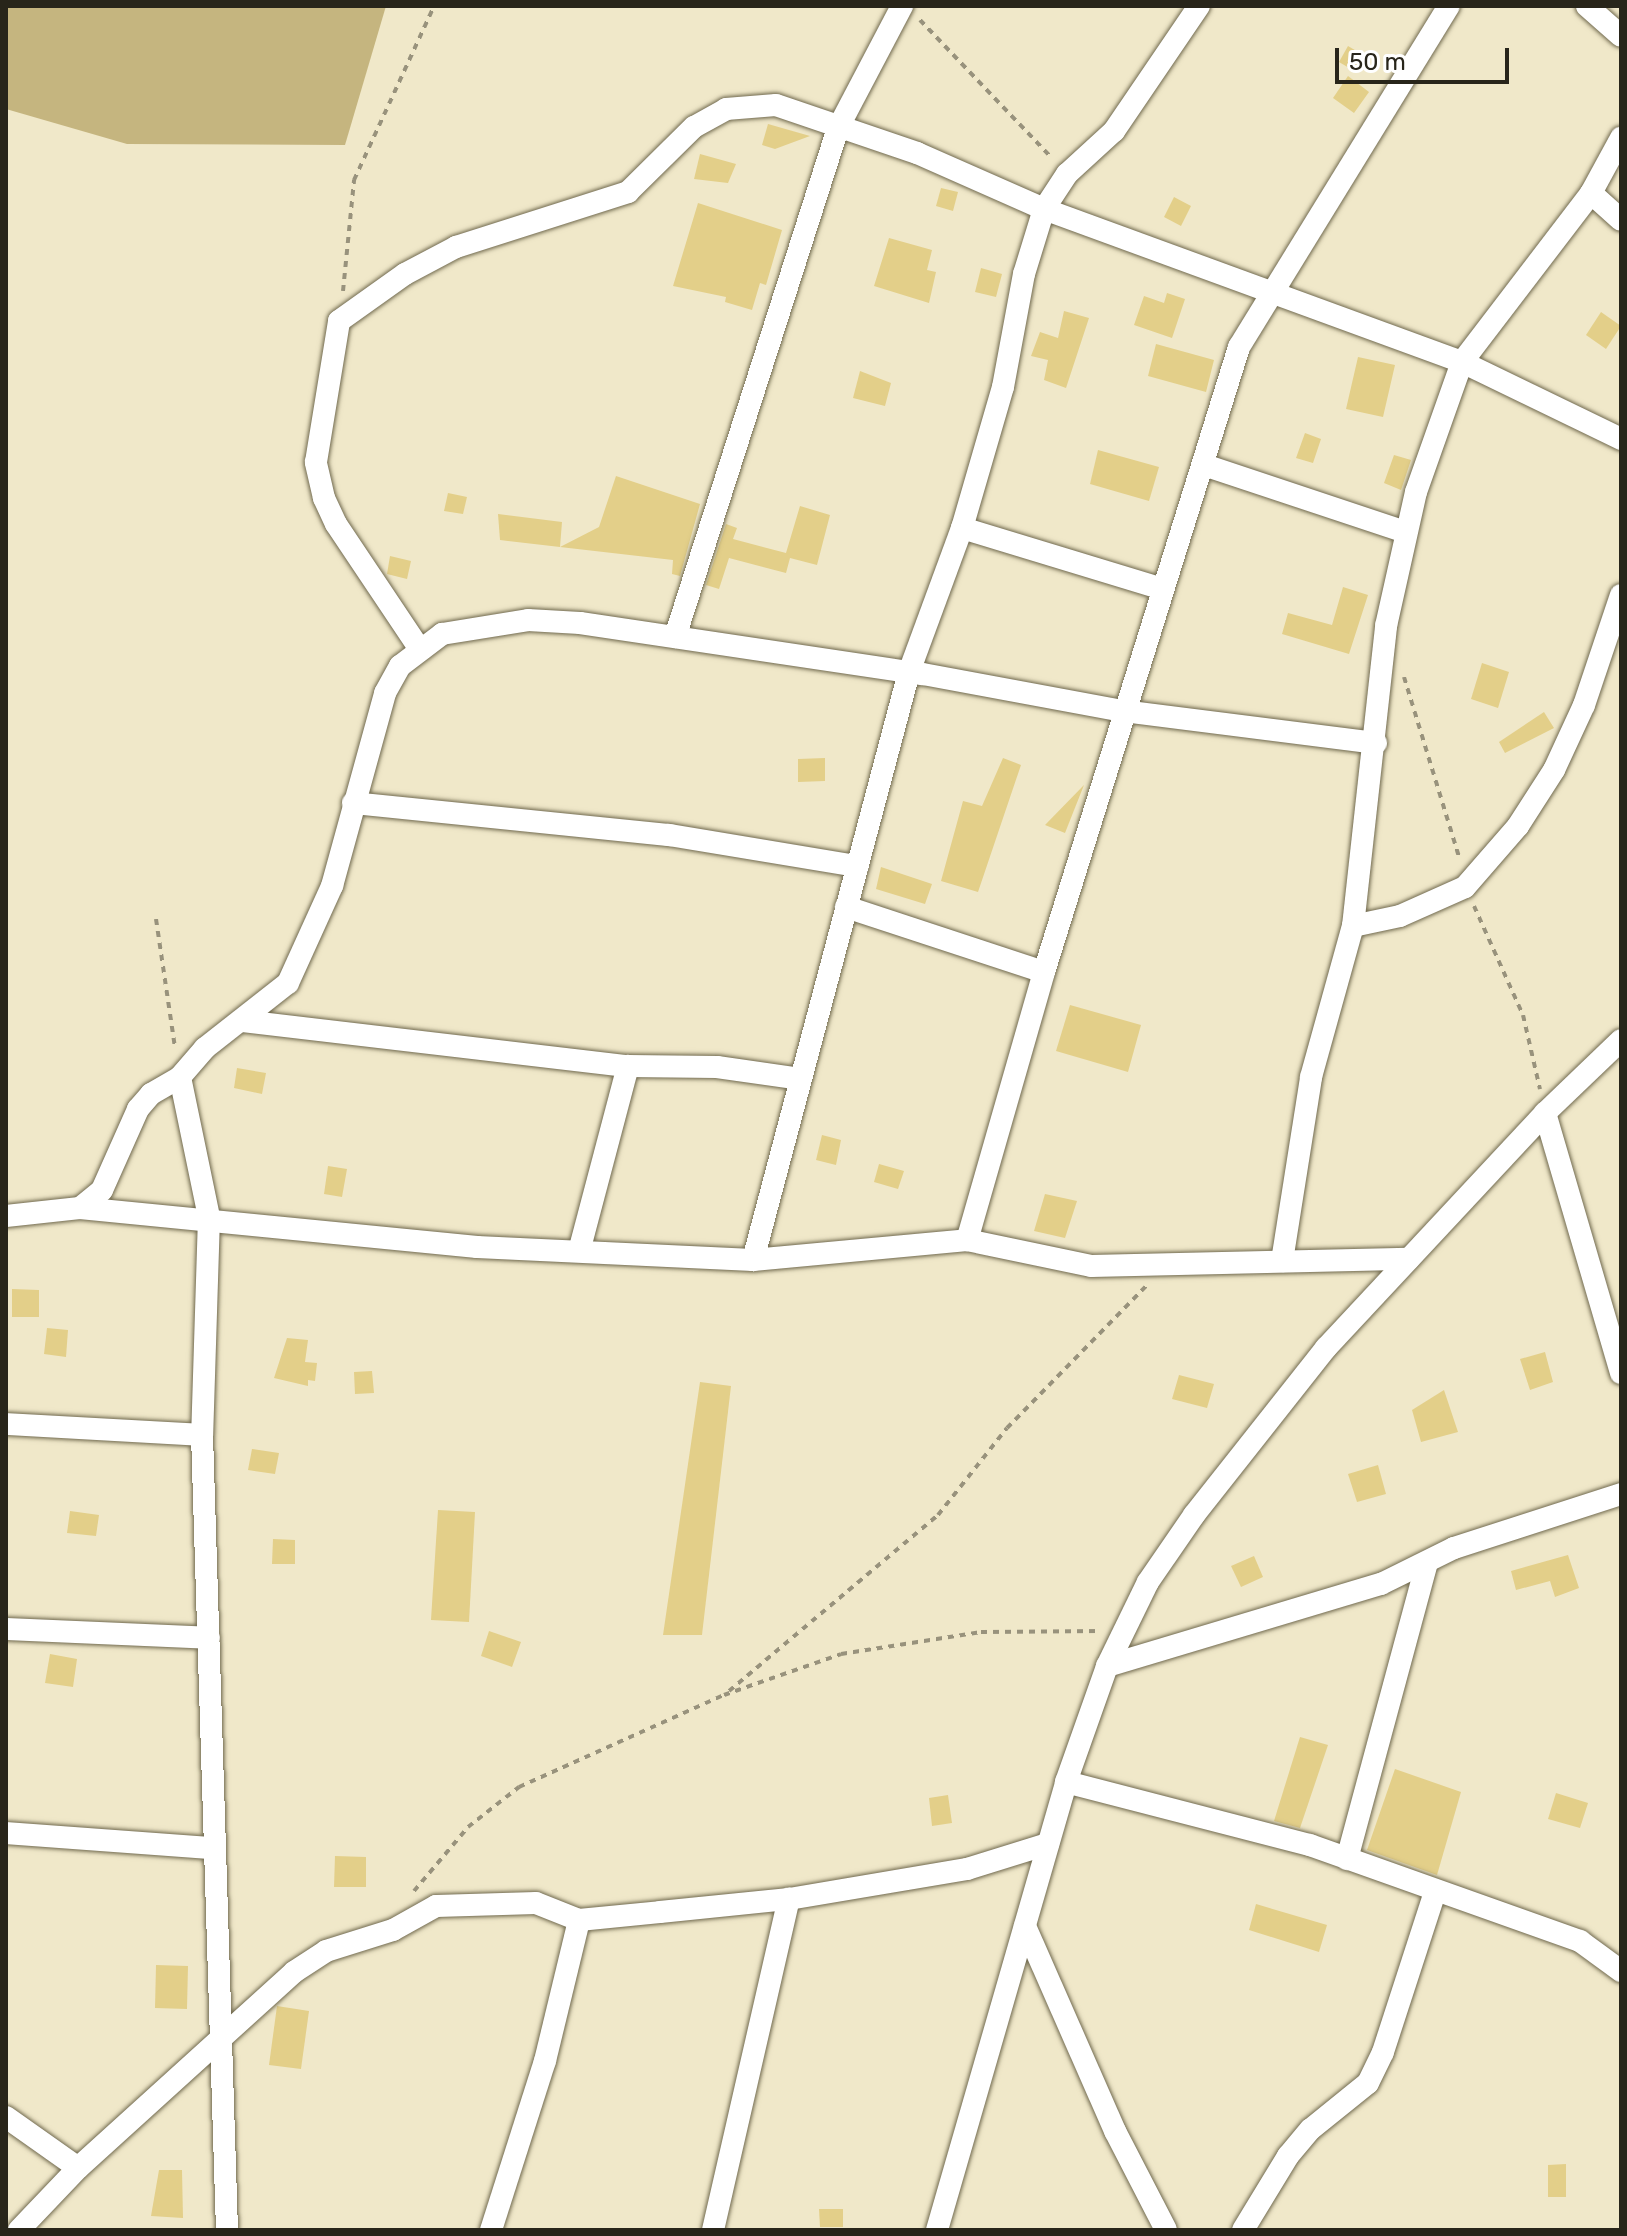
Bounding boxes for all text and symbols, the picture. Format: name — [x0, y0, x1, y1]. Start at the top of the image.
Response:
scale bar — [1339, 32, 1513, 82]
text: 50 m — [1349, 48, 1406, 76]

